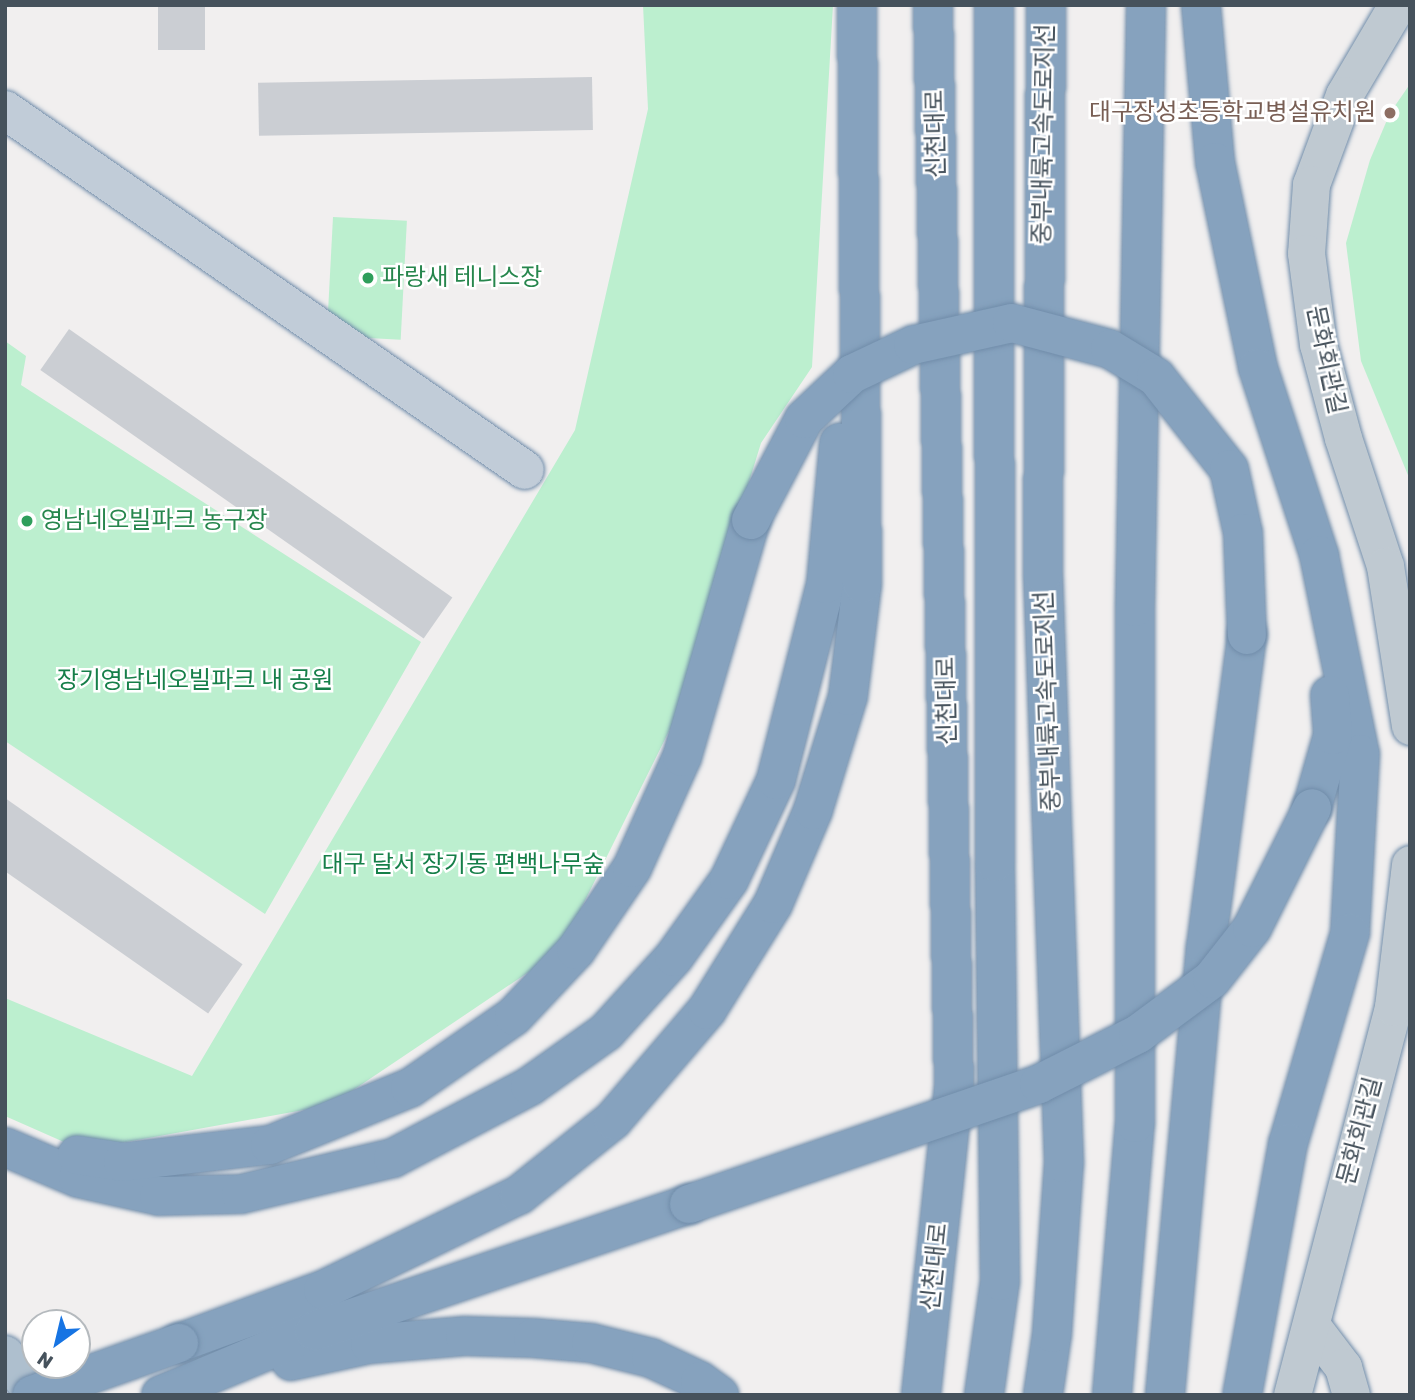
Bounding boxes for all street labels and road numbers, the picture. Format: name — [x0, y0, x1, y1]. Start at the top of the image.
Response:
street label: 중부내륙고속도로지선 — [1028, 23, 1060, 245]
street label: 신천대로 — [921, 90, 951, 178]
street label: 문화회관길 — [1300, 303, 1352, 417]
street label: 중부내륙고속도로지선 — [1030, 590, 1066, 812]
street label: 신천대로 — [932, 657, 962, 745]
street label: 문화회관길 — [1332, 1074, 1388, 1188]
street label: 신천대로 — [916, 1222, 954, 1312]

